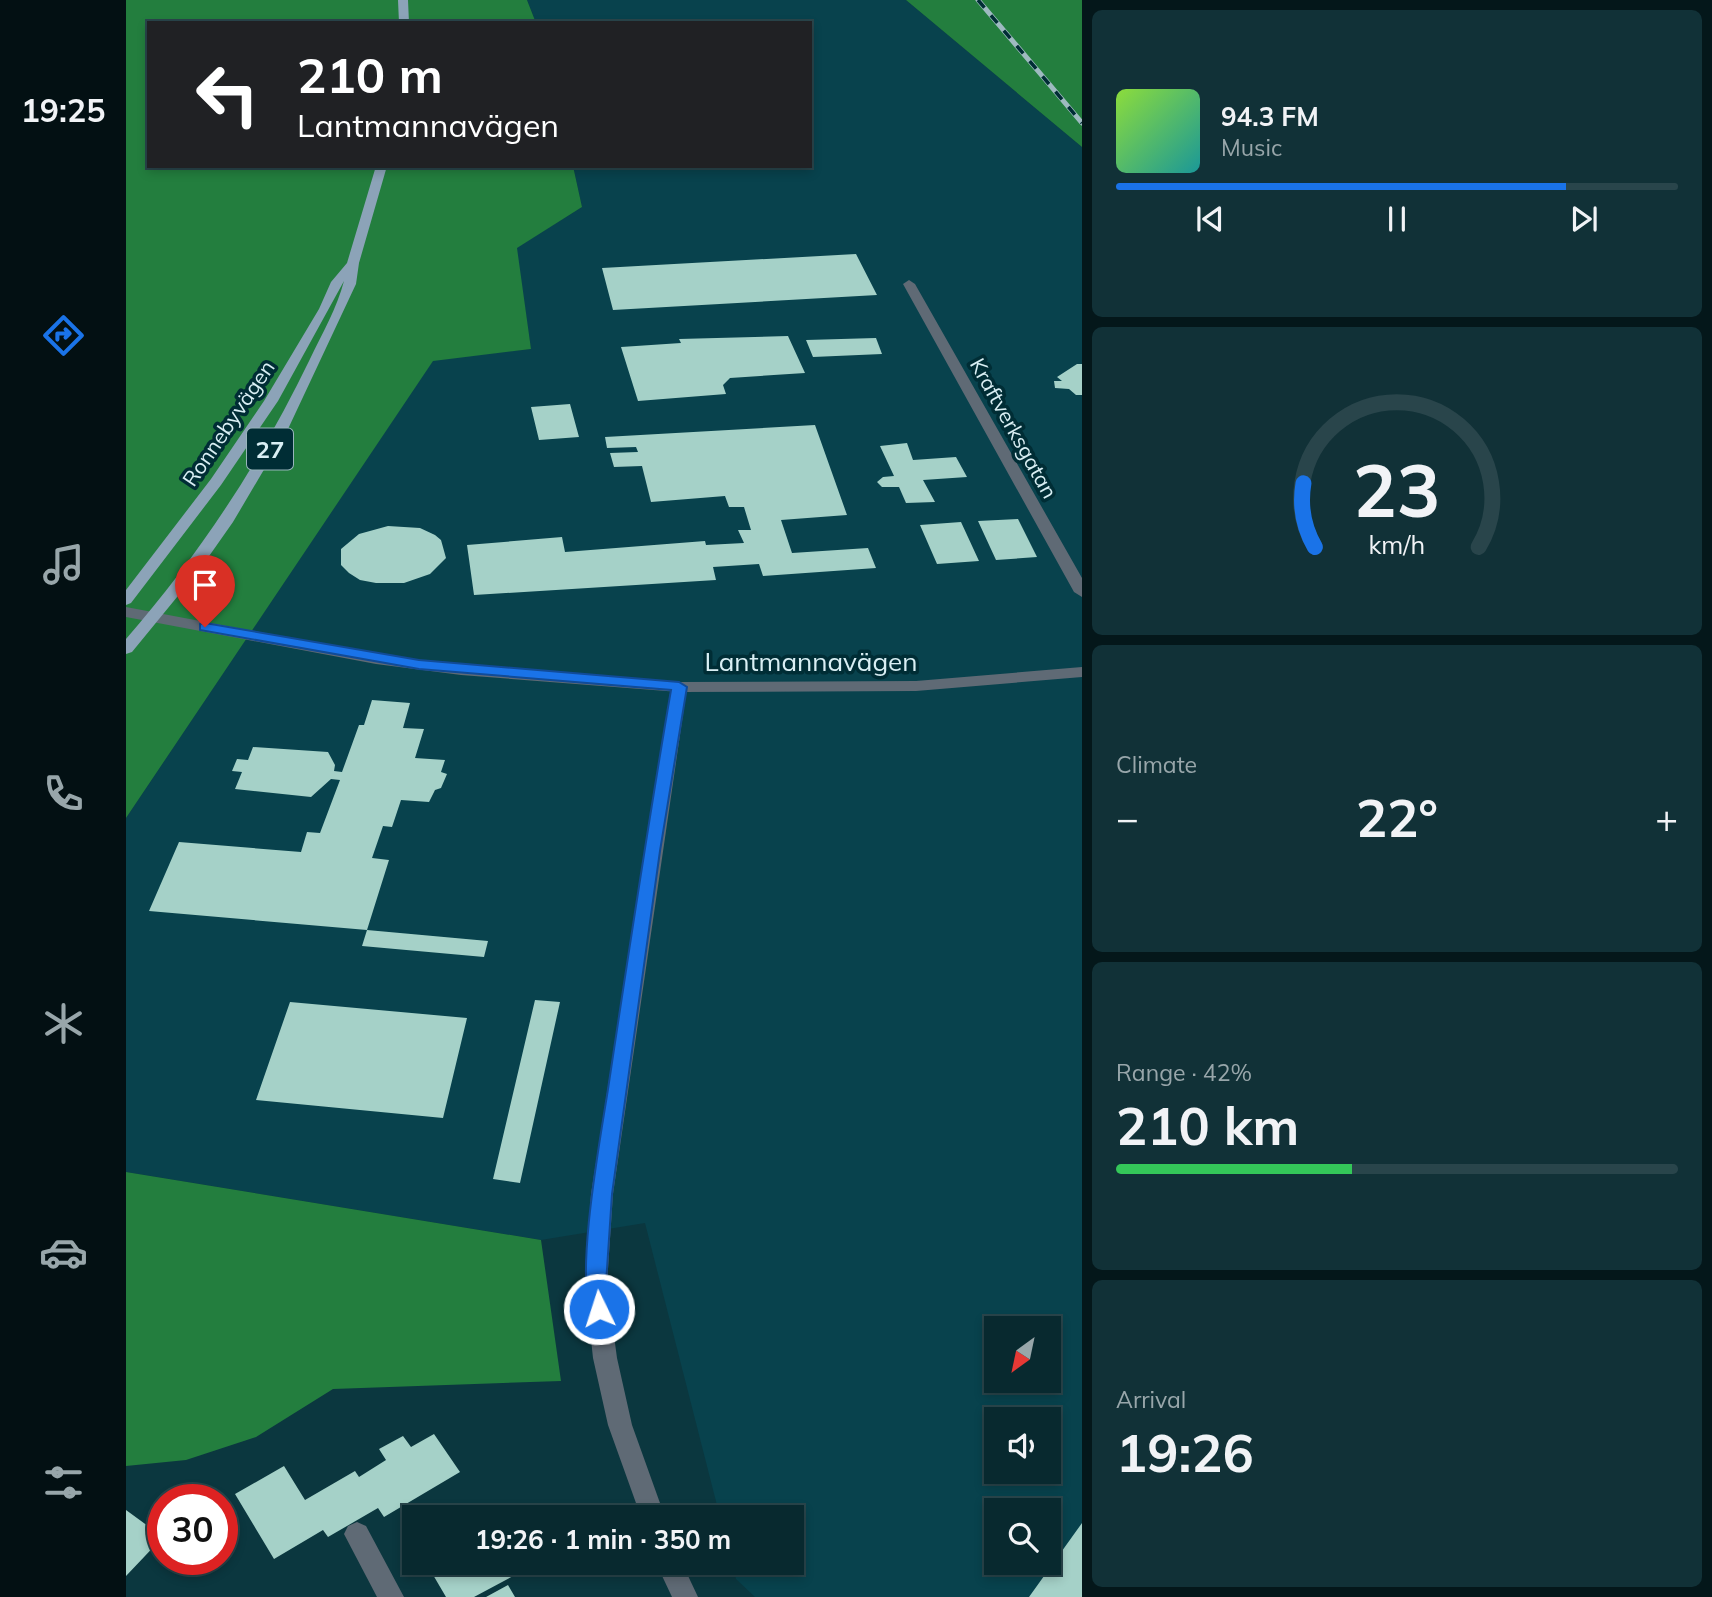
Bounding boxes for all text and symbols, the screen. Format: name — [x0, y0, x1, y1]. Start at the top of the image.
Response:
text: 210 m — [297, 44, 443, 105]
icon: left — [182, 49, 273, 140]
text: 19:25 — [21, 90, 105, 130]
text: 94.3 FM — [1221, 100, 1319, 133]
text: Lantmannavägen — [297, 105, 559, 145]
text: Music — [1221, 133, 1282, 162]
icon: previous — [1191, 200, 1229, 238]
icon: pause — [1378, 200, 1416, 238]
icon: next — [1565, 200, 1603, 238]
icon: directions — [39, 311, 88, 360]
street label: Kraftverksgatan — [965, 353, 1063, 503]
street label: Ronnebyvägen — [176, 355, 280, 491]
road number: 27 — [247, 428, 293, 470]
text: 23 — [1353, 445, 1441, 536]
text: km/h — [1369, 529, 1425, 560]
icon: music — [39, 540, 88, 589]
pin — [175, 555, 235, 627]
icon: arrive — [186, 566, 224, 604]
street label: Lantmannavägen — [705, 645, 917, 678]
text: Climate — [1116, 750, 1197, 779]
icon: phone — [39, 769, 88, 818]
text: 22° — [1356, 785, 1438, 850]
text: − — [1116, 794, 1139, 842]
text: + — [1655, 794, 1678, 842]
icon: climate — [39, 999, 88, 1048]
text: Range · 42% — [1116, 1058, 1252, 1087]
text: 210 km — [1116, 1093, 1299, 1158]
icon: car — [39, 1228, 88, 1277]
position arrow — [562, 1272, 636, 1346]
north arrow — [984, 1316, 1060, 1393]
map controls — [984, 1316, 1061, 1575]
text: Arrival — [1116, 1385, 1186, 1414]
button: sound — [984, 1407, 1061, 1484]
text: 19:26 — [1116, 1420, 1254, 1485]
icon: filters — [39, 1458, 88, 1507]
speed limit sign: 30 — [147, 1484, 238, 1575]
button: search — [984, 1498, 1061, 1575]
text: 19:26 · 1 min · 350 m — [475, 1523, 731, 1556]

